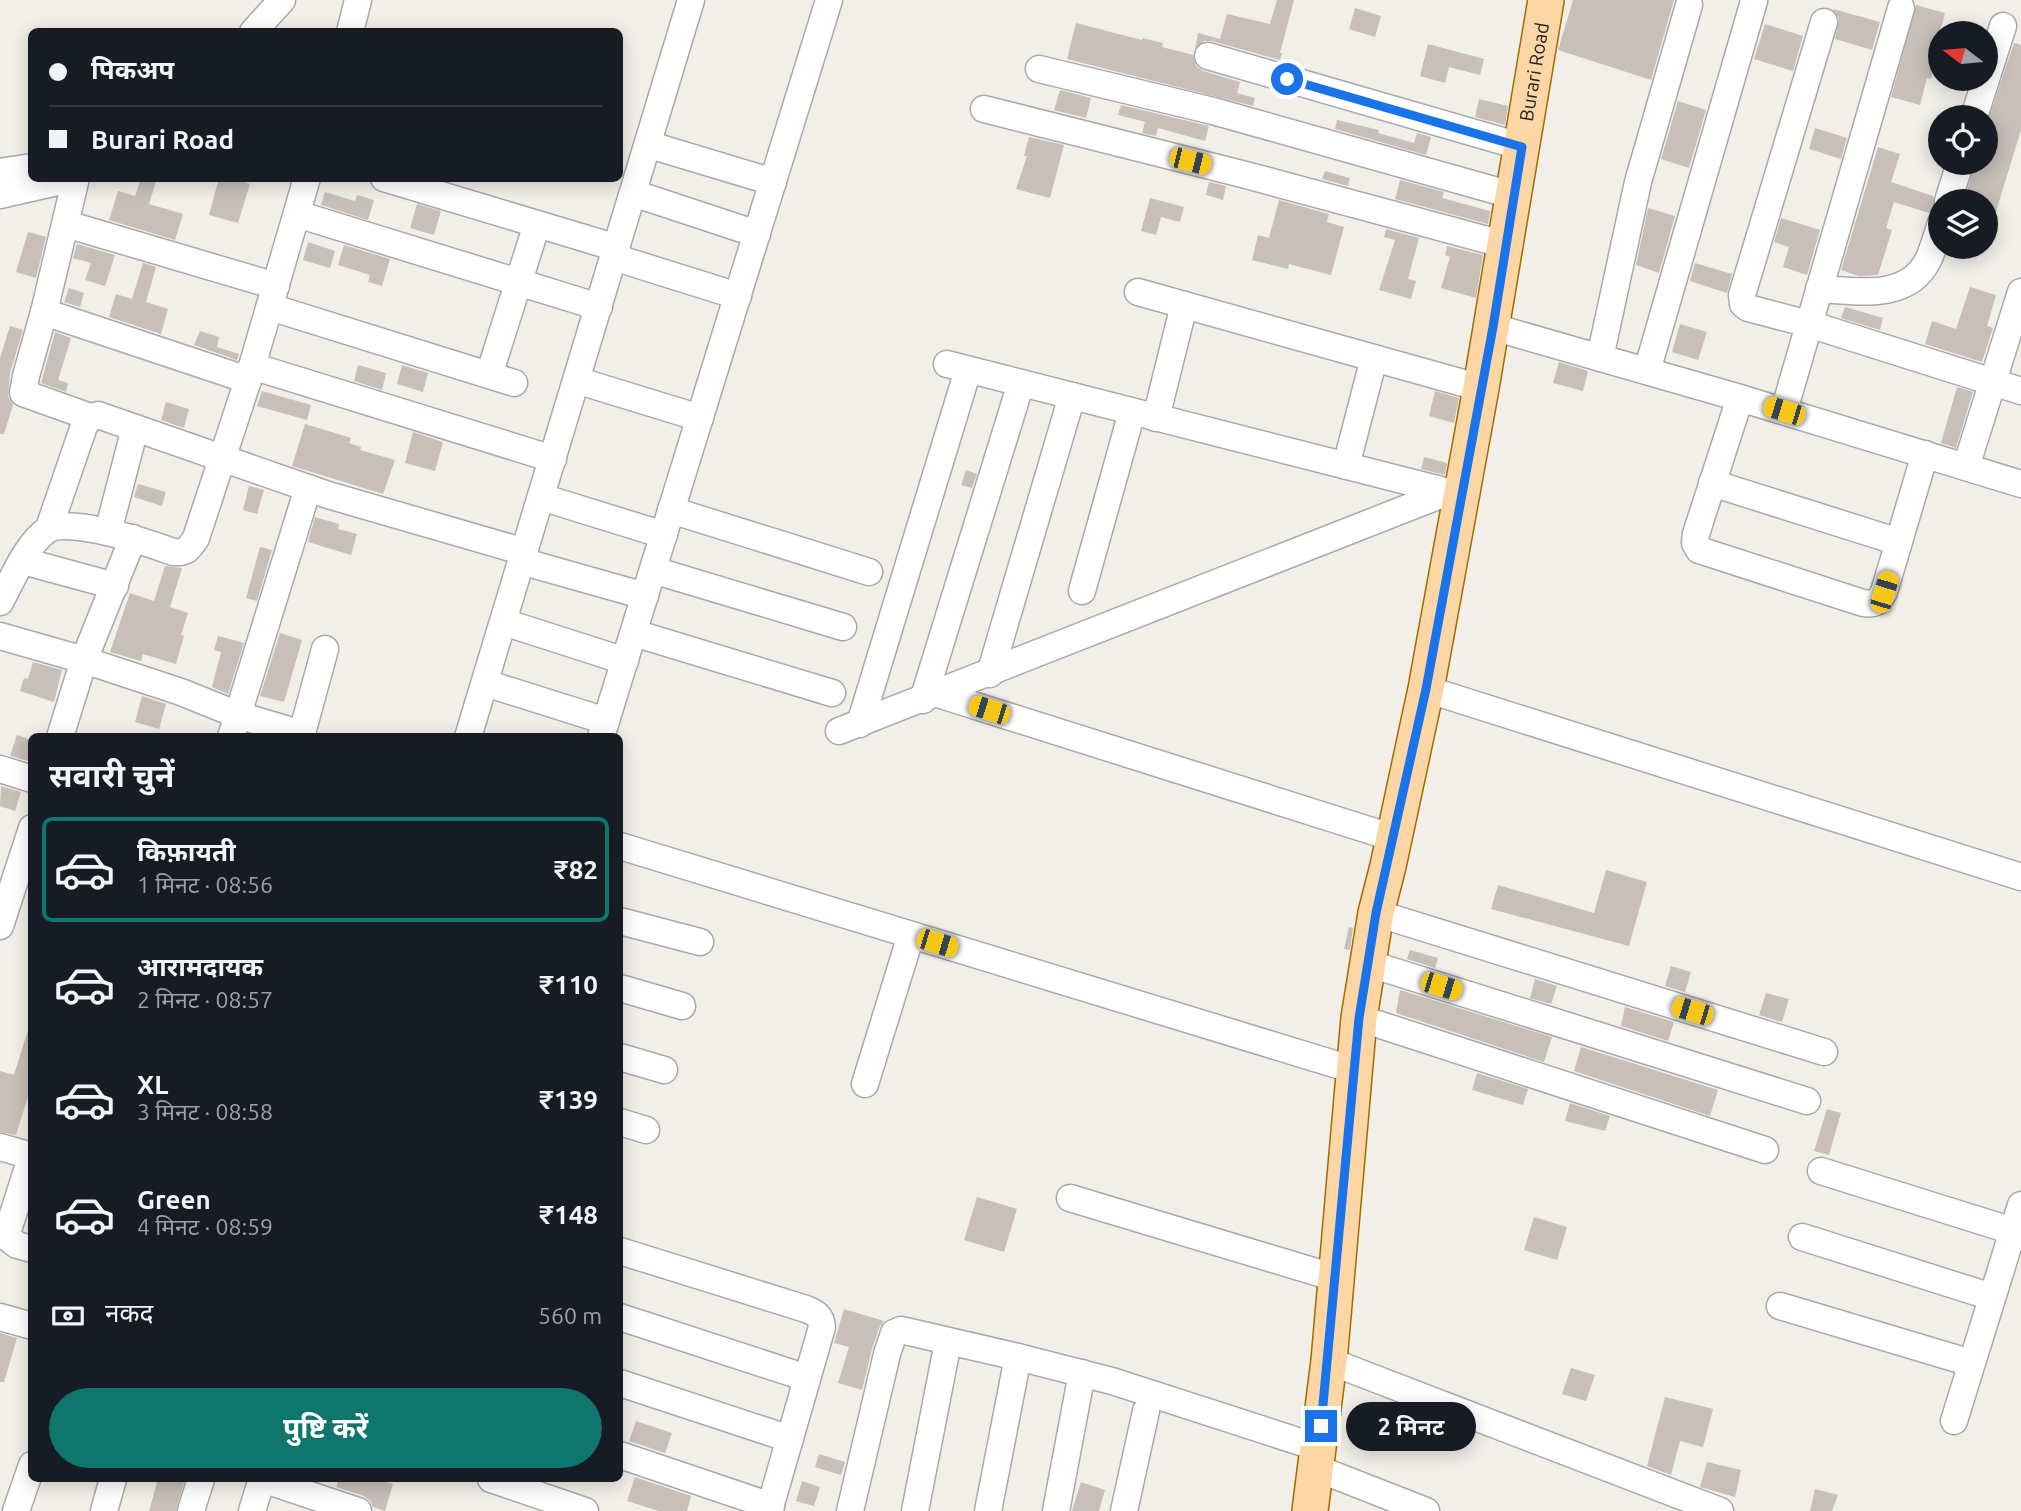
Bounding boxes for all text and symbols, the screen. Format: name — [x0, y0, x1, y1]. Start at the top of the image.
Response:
street label: Burari Road — [1515, 21, 1553, 123]
north arrow — [1928, 21, 1998, 91]
map controls — [1928, 21, 1998, 259]
text: पिकअप — [91, 55, 174, 84]
route start — [1271, 63, 1303, 95]
button: locate — [1928, 105, 1998, 175]
text: Burari Road — [91, 125, 234, 154]
car — [1168, 146, 1213, 176]
button: layers — [1928, 189, 1998, 259]
car — [1761, 395, 1808, 427]
car — [1868, 569, 1901, 615]
car — [966, 694, 1013, 726]
text: सवारी चुनें — [49, 757, 174, 793]
text: किफ़ायती — [137, 837, 236, 866]
icon: car — [53, 838, 116, 901]
text: ₹82 — [554, 855, 598, 884]
text: 1 मिनट · 08:56 — [137, 872, 273, 897]
car — [914, 927, 961, 959]
text: आरामदायक — [137, 952, 263, 981]
icon: car — [53, 953, 116, 1016]
text: ₹110 — [539, 970, 598, 999]
car — [1418, 970, 1465, 1002]
text: 2 मिनट · 08:57 — [137, 987, 273, 1012]
car — [1669, 995, 1716, 1027]
icon: car — [53, 1068, 116, 1131]
text: XL — [137, 1070, 168, 1099]
text: ₹139 — [539, 1085, 598, 1114]
text: 3 मिनट · 08:58 — [137, 1099, 273, 1124]
icon: car — [53, 1183, 116, 1246]
text: Green — [137, 1185, 211, 1214]
text: ₹148 — [539, 1200, 598, 1229]
text: 4 मिनट · 08:59 — [137, 1214, 273, 1239]
icon: cash — [49, 1297, 87, 1335]
text: नकद — [105, 1298, 153, 1327]
text: 560 m — [538, 1303, 602, 1328]
button: पुष्टि करें — [49, 1388, 602, 1468]
callout: 2 मिनट — [1346, 1402, 1475, 1450]
route end — [1305, 1410, 1337, 1442]
text: 2 मिनट — [1378, 1414, 1444, 1439]

